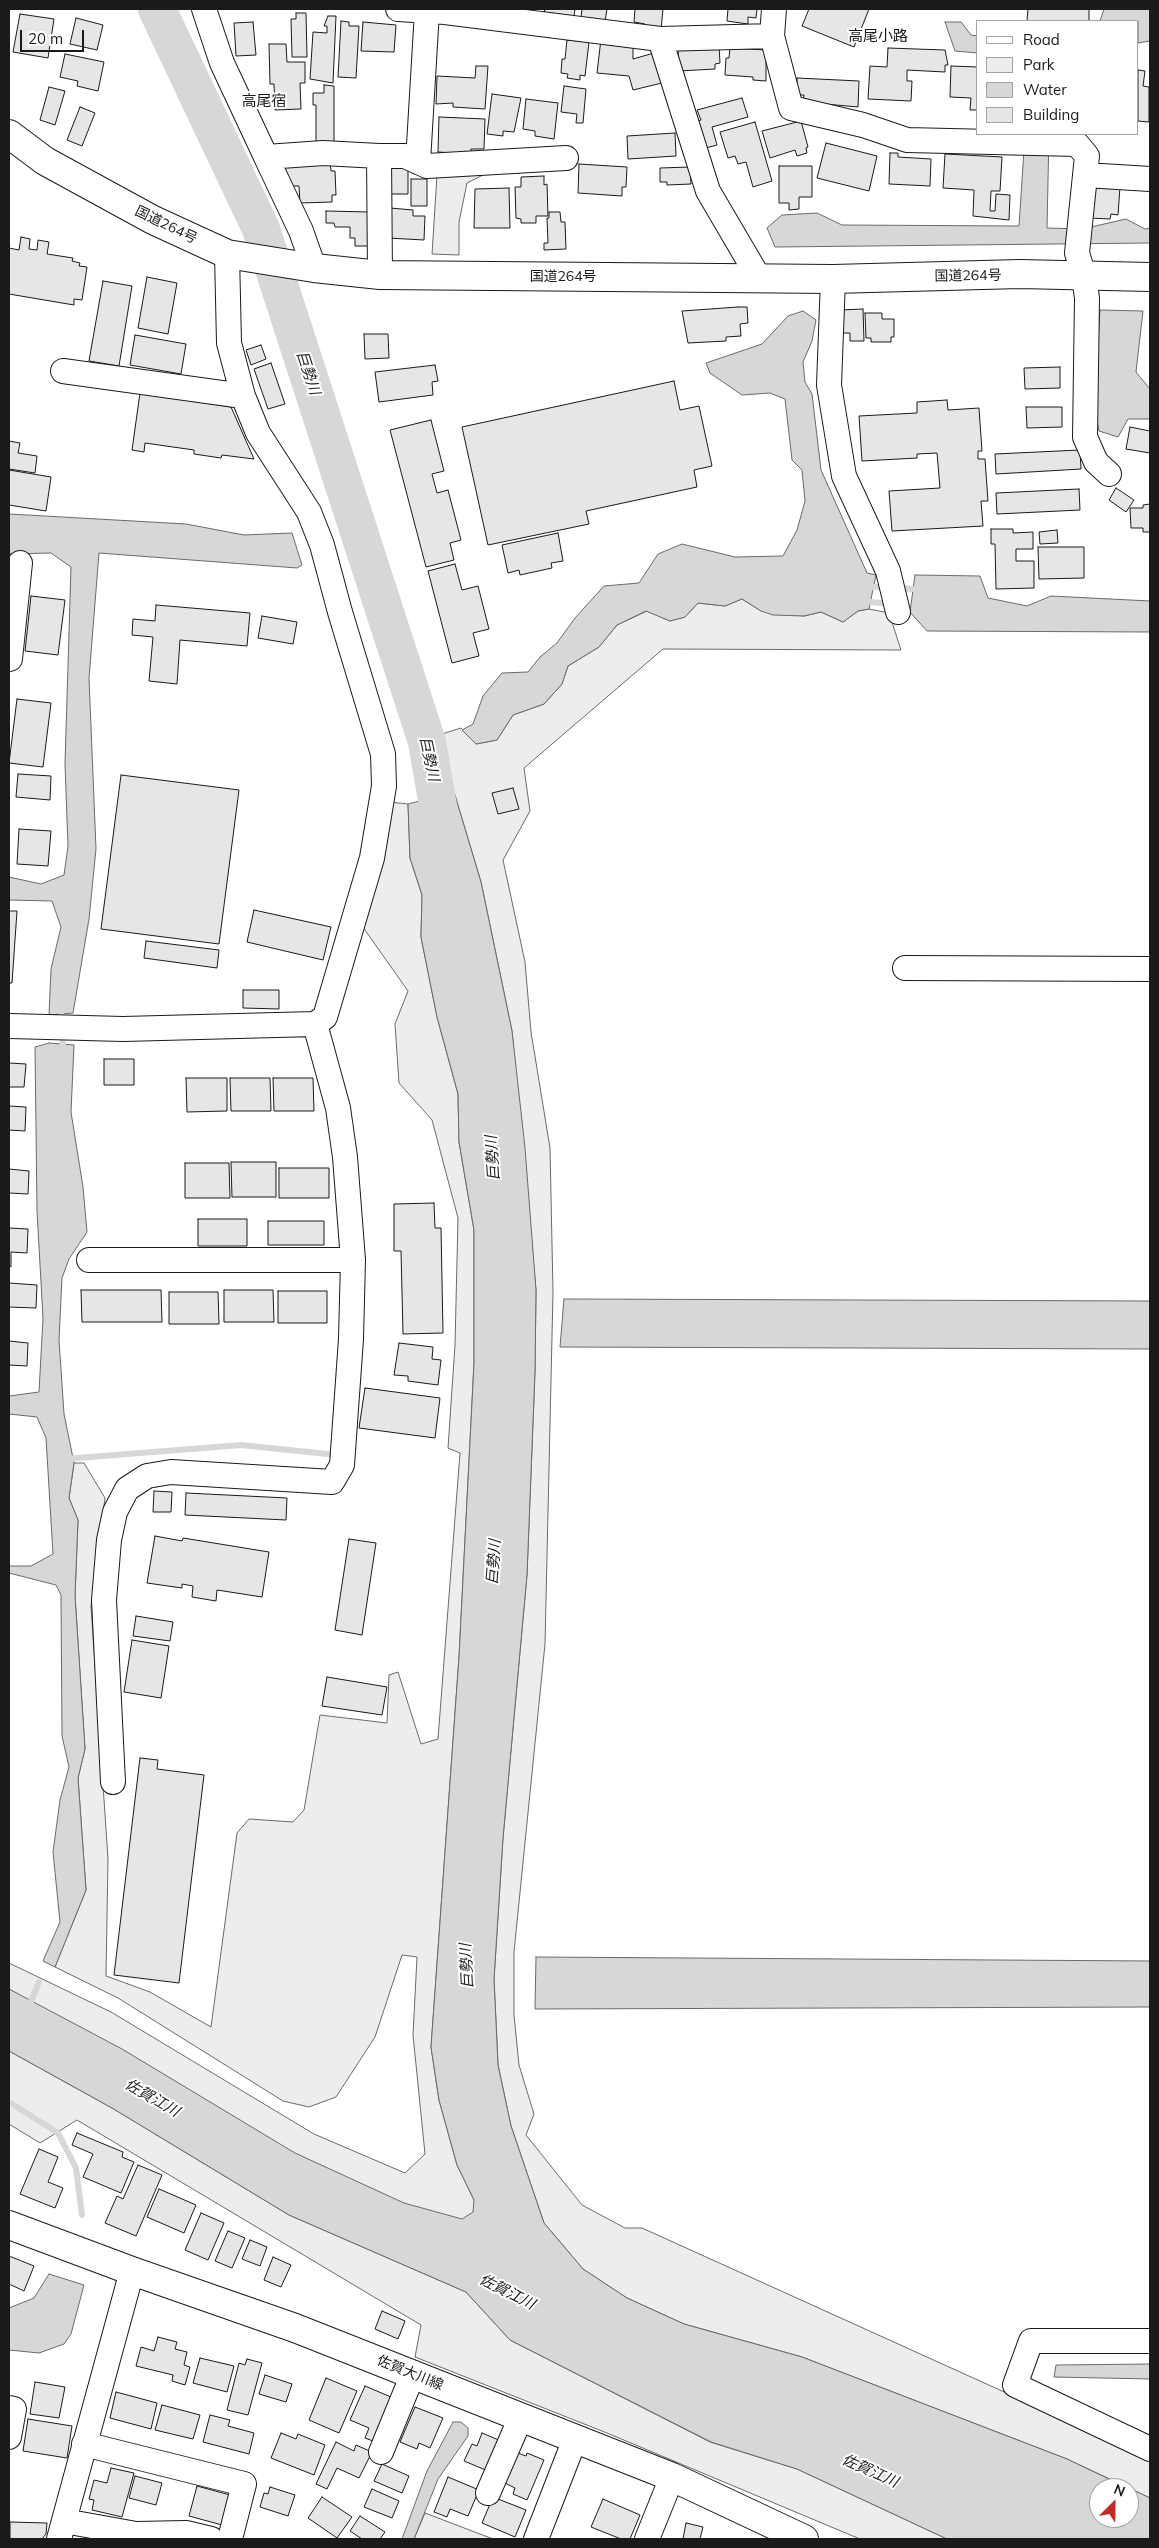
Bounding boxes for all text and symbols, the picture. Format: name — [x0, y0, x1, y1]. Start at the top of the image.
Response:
scale bar — [22, 20, 86, 52]
legend — [976, 20, 1139, 135]
district label: 高尾小路 — [848, 27, 908, 45]
text: 20 m — [28, 29, 63, 48]
text: Road — [1023, 30, 1060, 49]
text: Park — [1023, 55, 1055, 74]
text: Water — [1023, 80, 1067, 99]
district label: 高尾宿 — [242, 92, 286, 110]
text: Building — [1023, 105, 1079, 124]
street label: 国道264号 — [132, 203, 200, 247]
street label: 国道264号 — [934, 267, 1002, 285]
street label: 国道264号 — [529, 269, 597, 285]
water label: 巨勢川 — [292, 349, 324, 397]
water label: 巨勢川 — [416, 735, 442, 783]
water label: 巨勢川 — [482, 1135, 504, 1181]
water label: 巨勢川 — [483, 1539, 505, 1585]
water label: 巨勢川 — [457, 1943, 477, 1989]
water label: 佐賀江川 — [122, 2075, 182, 2121]
water label: 佐賀江川 — [476, 2270, 538, 2314]
street label: 佐賀大川線 — [374, 2352, 446, 2394]
water label: 佐賀江川 — [839, 2451, 901, 2491]
north arrow — [1089, 2478, 1139, 2528]
text: N — [1111, 2480, 1128, 2500]

